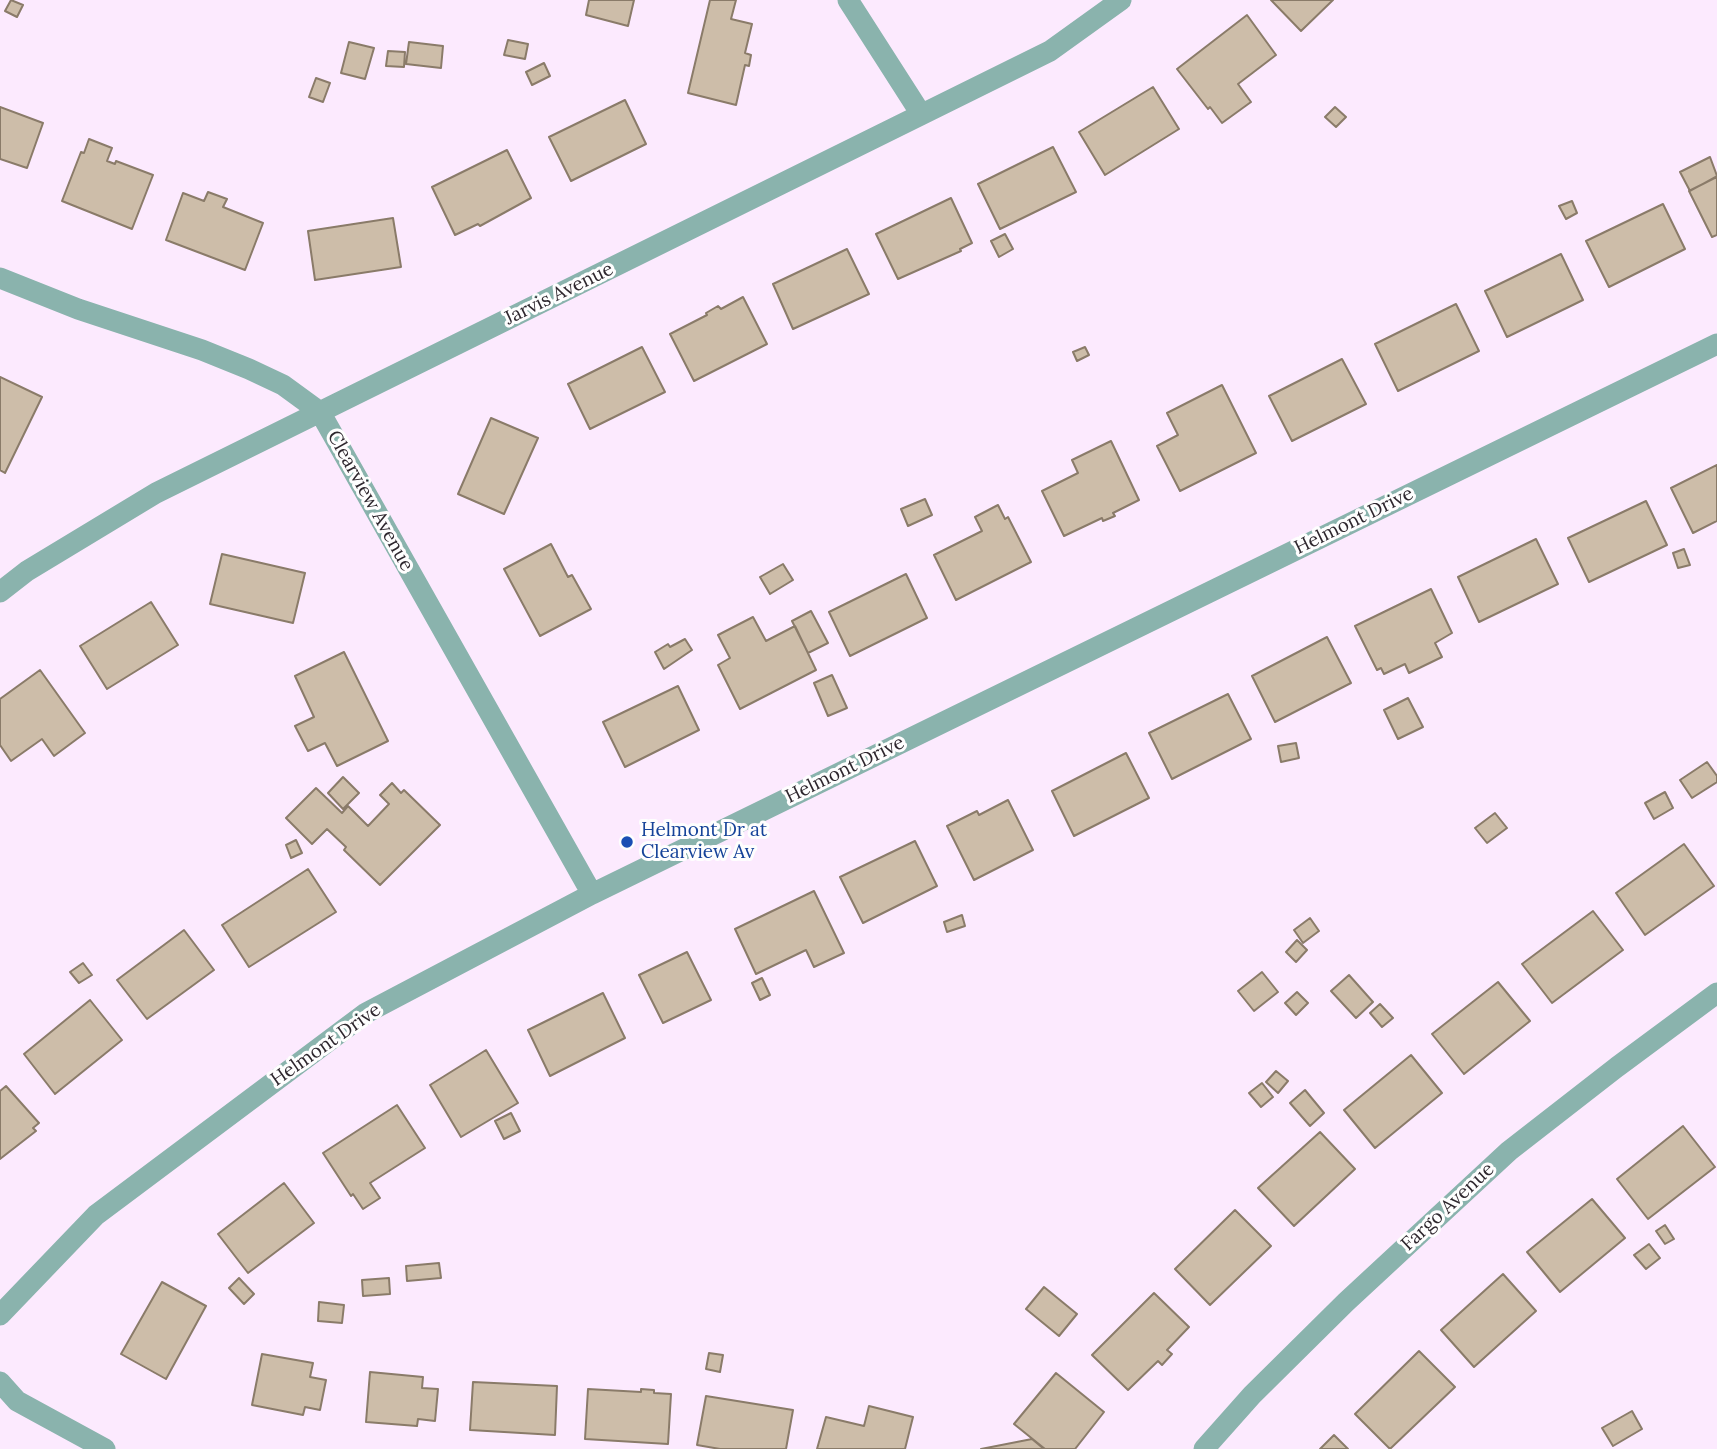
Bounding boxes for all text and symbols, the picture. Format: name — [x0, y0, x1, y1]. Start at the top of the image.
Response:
street label: Jarvis Avenue — [501, 258, 617, 330]
street label: Clearview Avenue — [322, 427, 418, 575]
street label: Helmont Drive — [1291, 482, 1417, 560]
street label: Helmont Drive — [782, 731, 908, 809]
place label: Helmont Dr at Clearview Av — [641, 820, 767, 864]
marker: Helmont Dr at Clearview Av — [619, 834, 635, 850]
street label: Helmont Drive — [267, 999, 385, 1091]
street label: Fargo Avenue — [1397, 1158, 1499, 1256]

